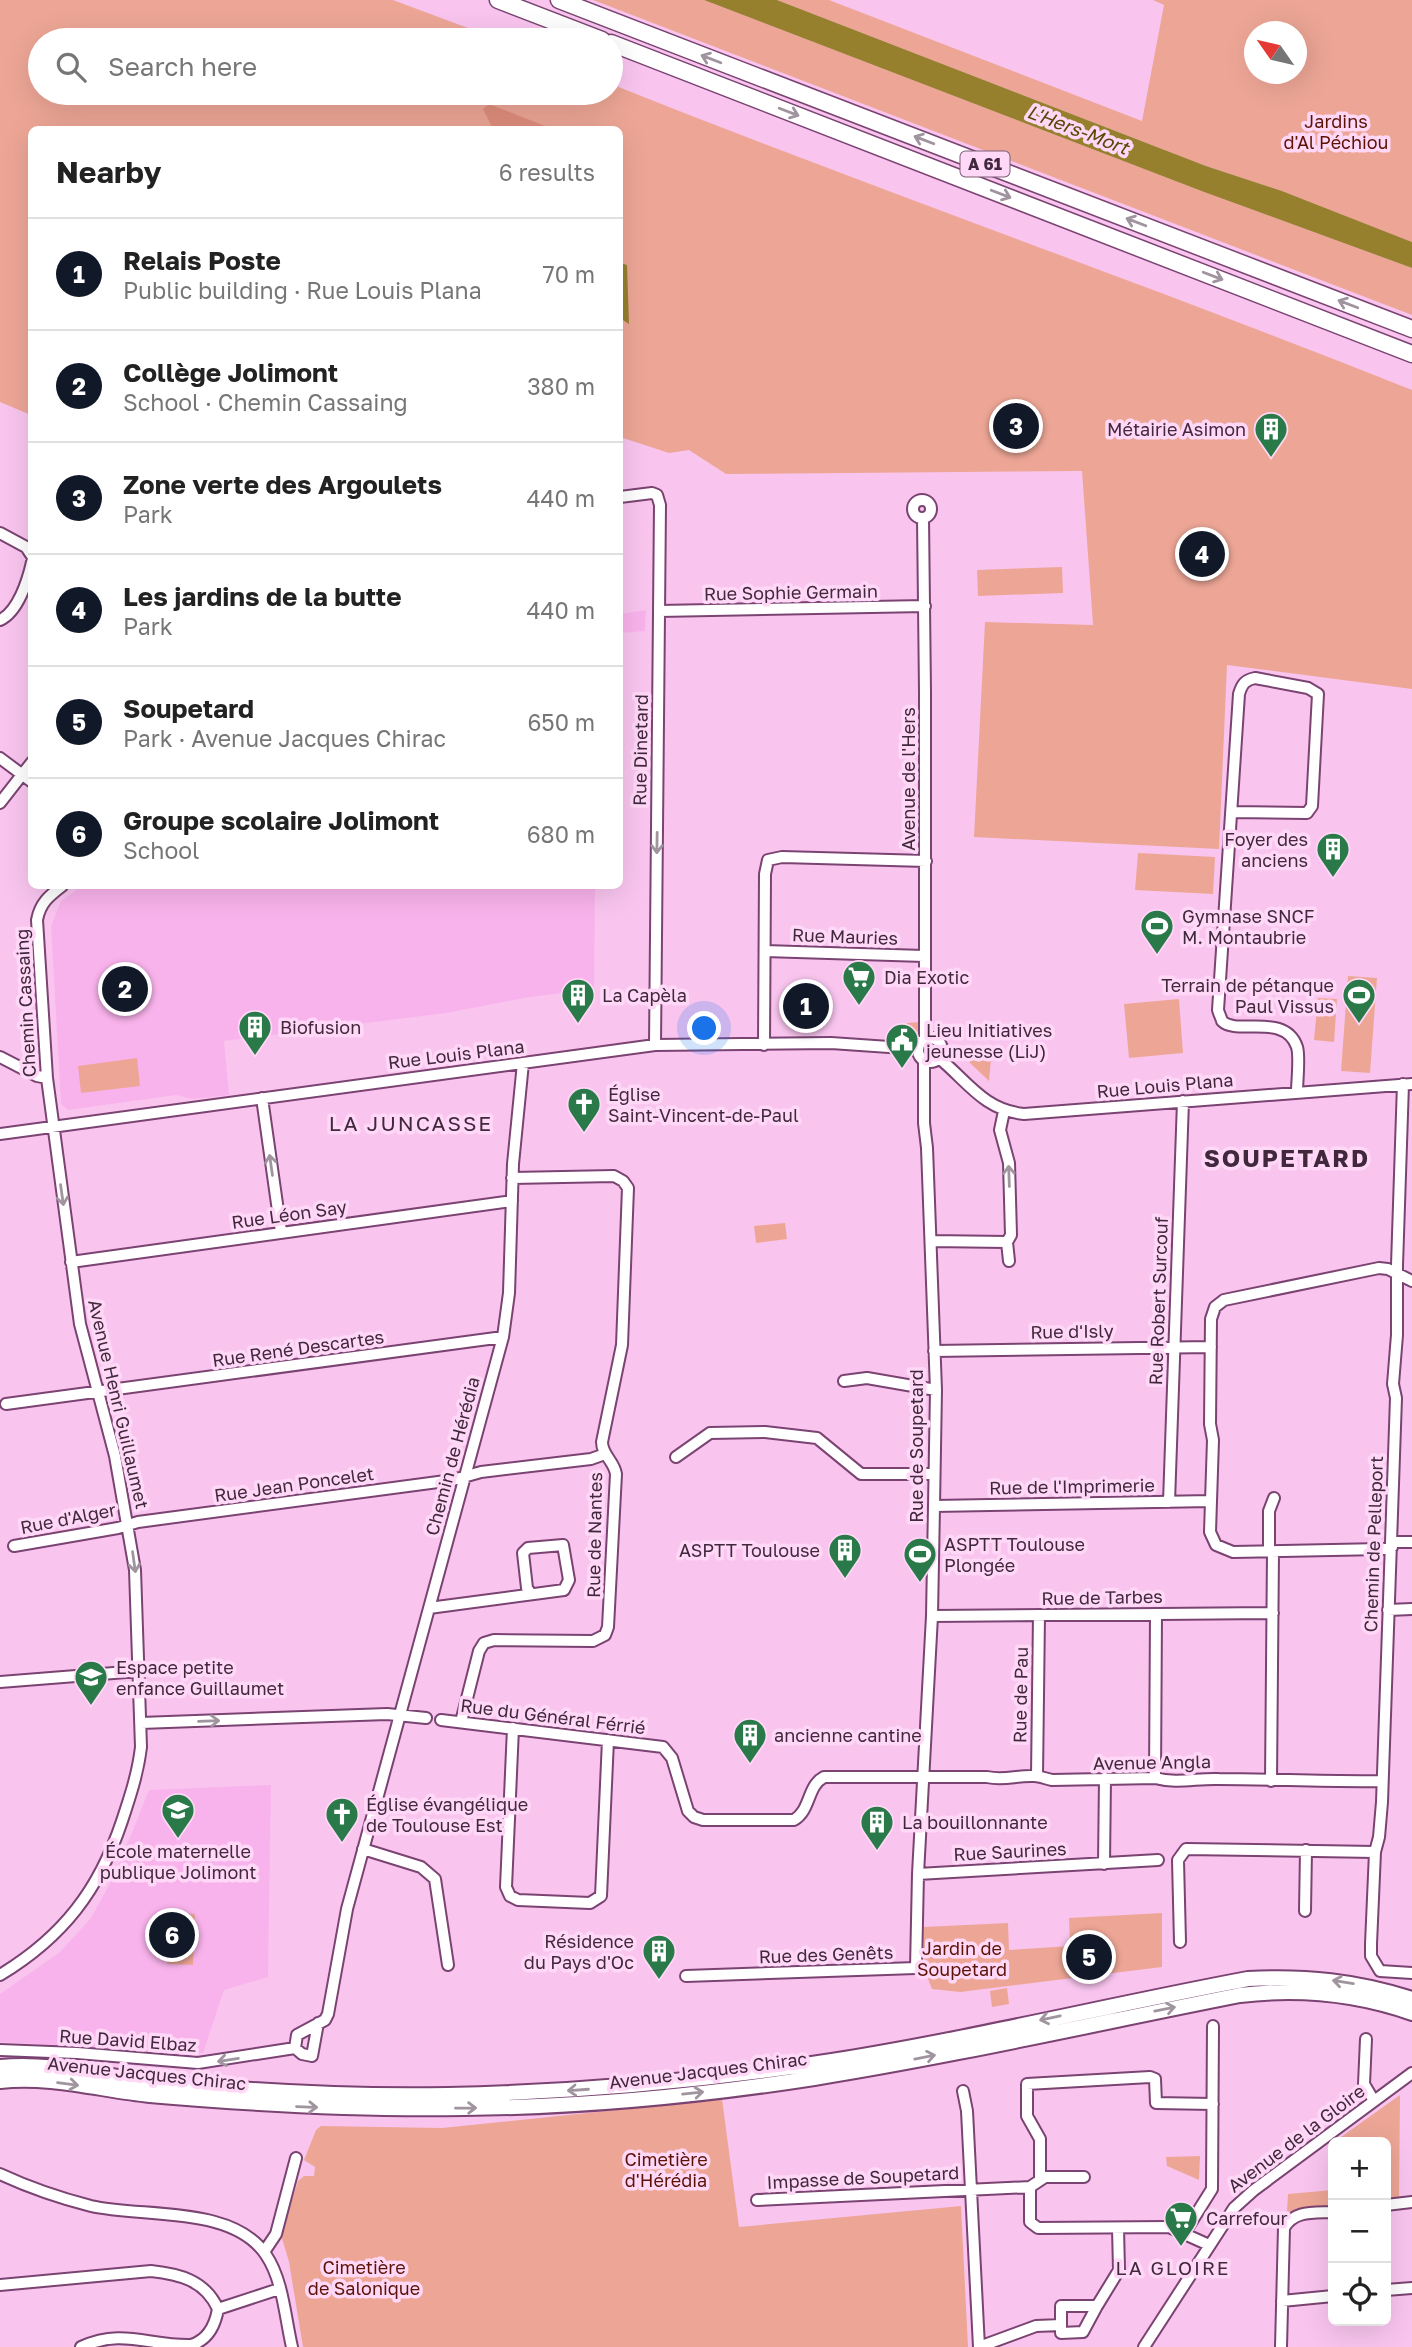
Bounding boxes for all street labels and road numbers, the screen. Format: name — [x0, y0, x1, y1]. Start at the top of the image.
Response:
road number: A 61 — [960, 152, 1010, 176]
street label: Rue Sophie Germain — [704, 579, 878, 605]
street label: Rue Dinetard — [628, 694, 652, 806]
street label: Avenue de l'Hers — [897, 707, 919, 851]
street label: Rue Mauries — [792, 923, 898, 949]
street label: Chemin Cassaing — [10, 928, 40, 1078]
street label: Rue Louis Plana — [387, 1035, 525, 1073]
street label: Rue Louis Plana — [1096, 1068, 1234, 1102]
street label: Rue Léon Say — [230, 1195, 348, 1233]
street label: Rue Robert Surcouf — [1144, 1216, 1172, 1386]
street label: Avenue Henri Guillaumet — [84, 1297, 154, 1511]
street label: Rue d'Isly — [1030, 1319, 1114, 1343]
street label: Rue René Descartes — [211, 1325, 385, 1371]
street label: Rue de Soupetard — [905, 1369, 927, 1523]
street label: Chemin de Hérédia — [420, 1374, 484, 1538]
street label: Chemin de Pelleport — [1359, 1455, 1387, 1633]
street label: Rue Jean Poncelet — [213, 1462, 375, 1506]
street label: Rue de Nantes — [582, 1472, 606, 1598]
street label: Rue de l'Imprimerie — [989, 1474, 1155, 1498]
street label: Rue d'Alger — [18, 1498, 118, 1538]
street label: Rue de Tarbes — [1041, 1585, 1163, 1609]
street label: Rue de Pau — [1008, 1647, 1032, 1743]
street label: Rue du Général Férrié — [459, 1694, 647, 1738]
street label: Avenue Angla — [1093, 1750, 1211, 1774]
street label: Rue Saurines — [953, 1837, 1067, 1865]
street label: Rue des Genêts — [758, 1941, 894, 1967]
street label: Rue David Elbaz — [59, 2024, 197, 2056]
street label: Avenue Jacques Chirac — [608, 2047, 808, 2093]
street label: Avenue Jacques Chirac — [47, 2052, 247, 2094]
street label: Avenue de la Gloire — [1223, 2079, 1369, 2197]
street label: Impasse de Soupetard — [766, 2161, 960, 2193]

